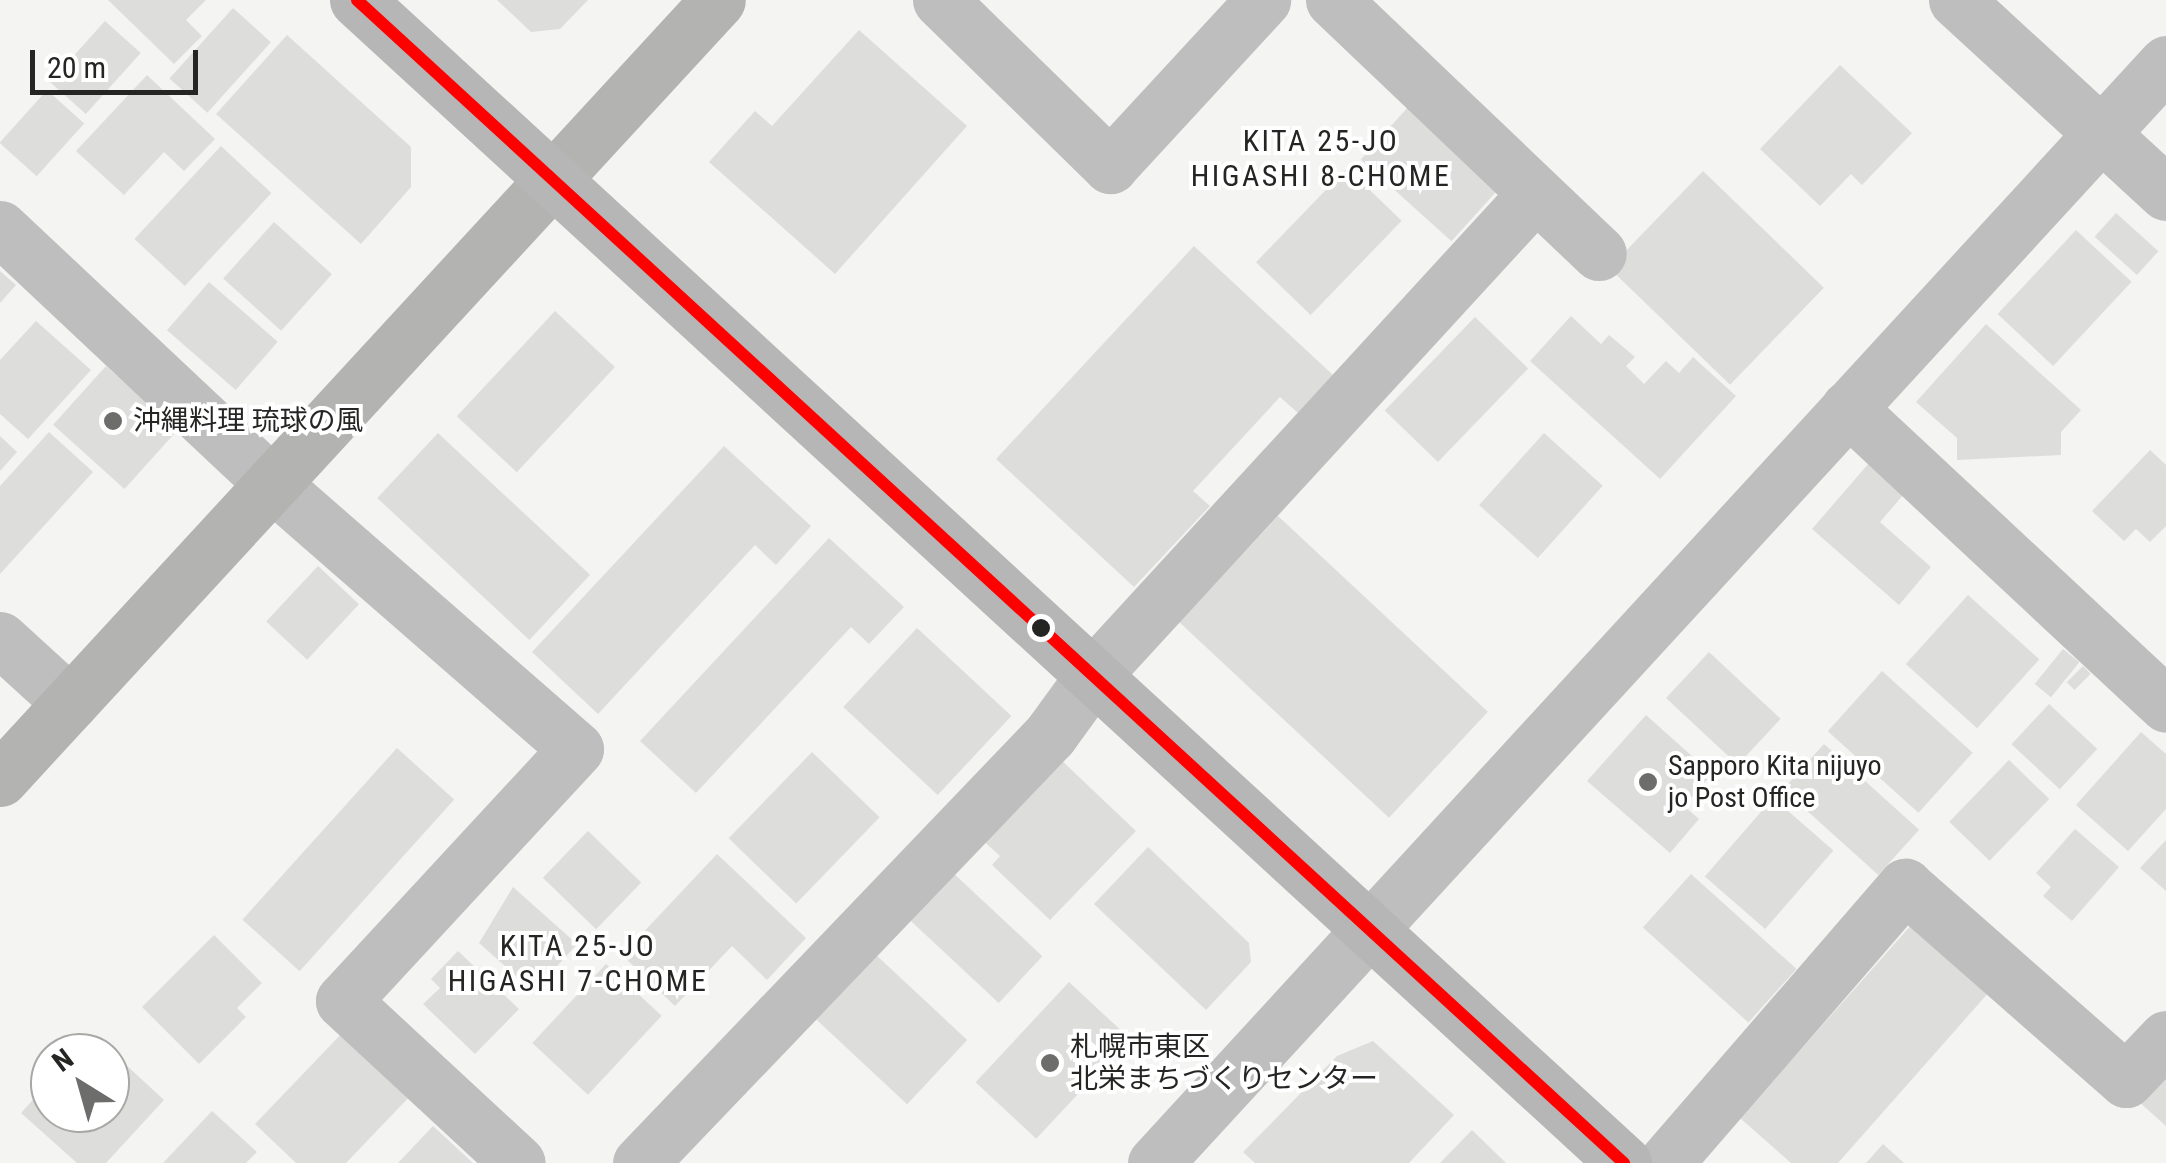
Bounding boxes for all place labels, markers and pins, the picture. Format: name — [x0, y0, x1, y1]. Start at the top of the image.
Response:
place label: 沖縄料理 琉球の風 — [133, 404, 363, 438]
marker: 沖縄料理 琉球の風 — [102, 410, 124, 432]
unlabelled marker — [1031, 618, 1051, 638]
place label: Sapporo Kita nijuyo jo Post Office — [1668, 749, 1881, 815]
marker: Sapporo Kita nijuyo jo Post Office — [1637, 771, 1659, 793]
place label: 札幌市東区 北栄まちづくりセンター — [1070, 1030, 1378, 1096]
marker: 札幌市東区 北栄まちづくりセンター — [1039, 1052, 1061, 1074]

